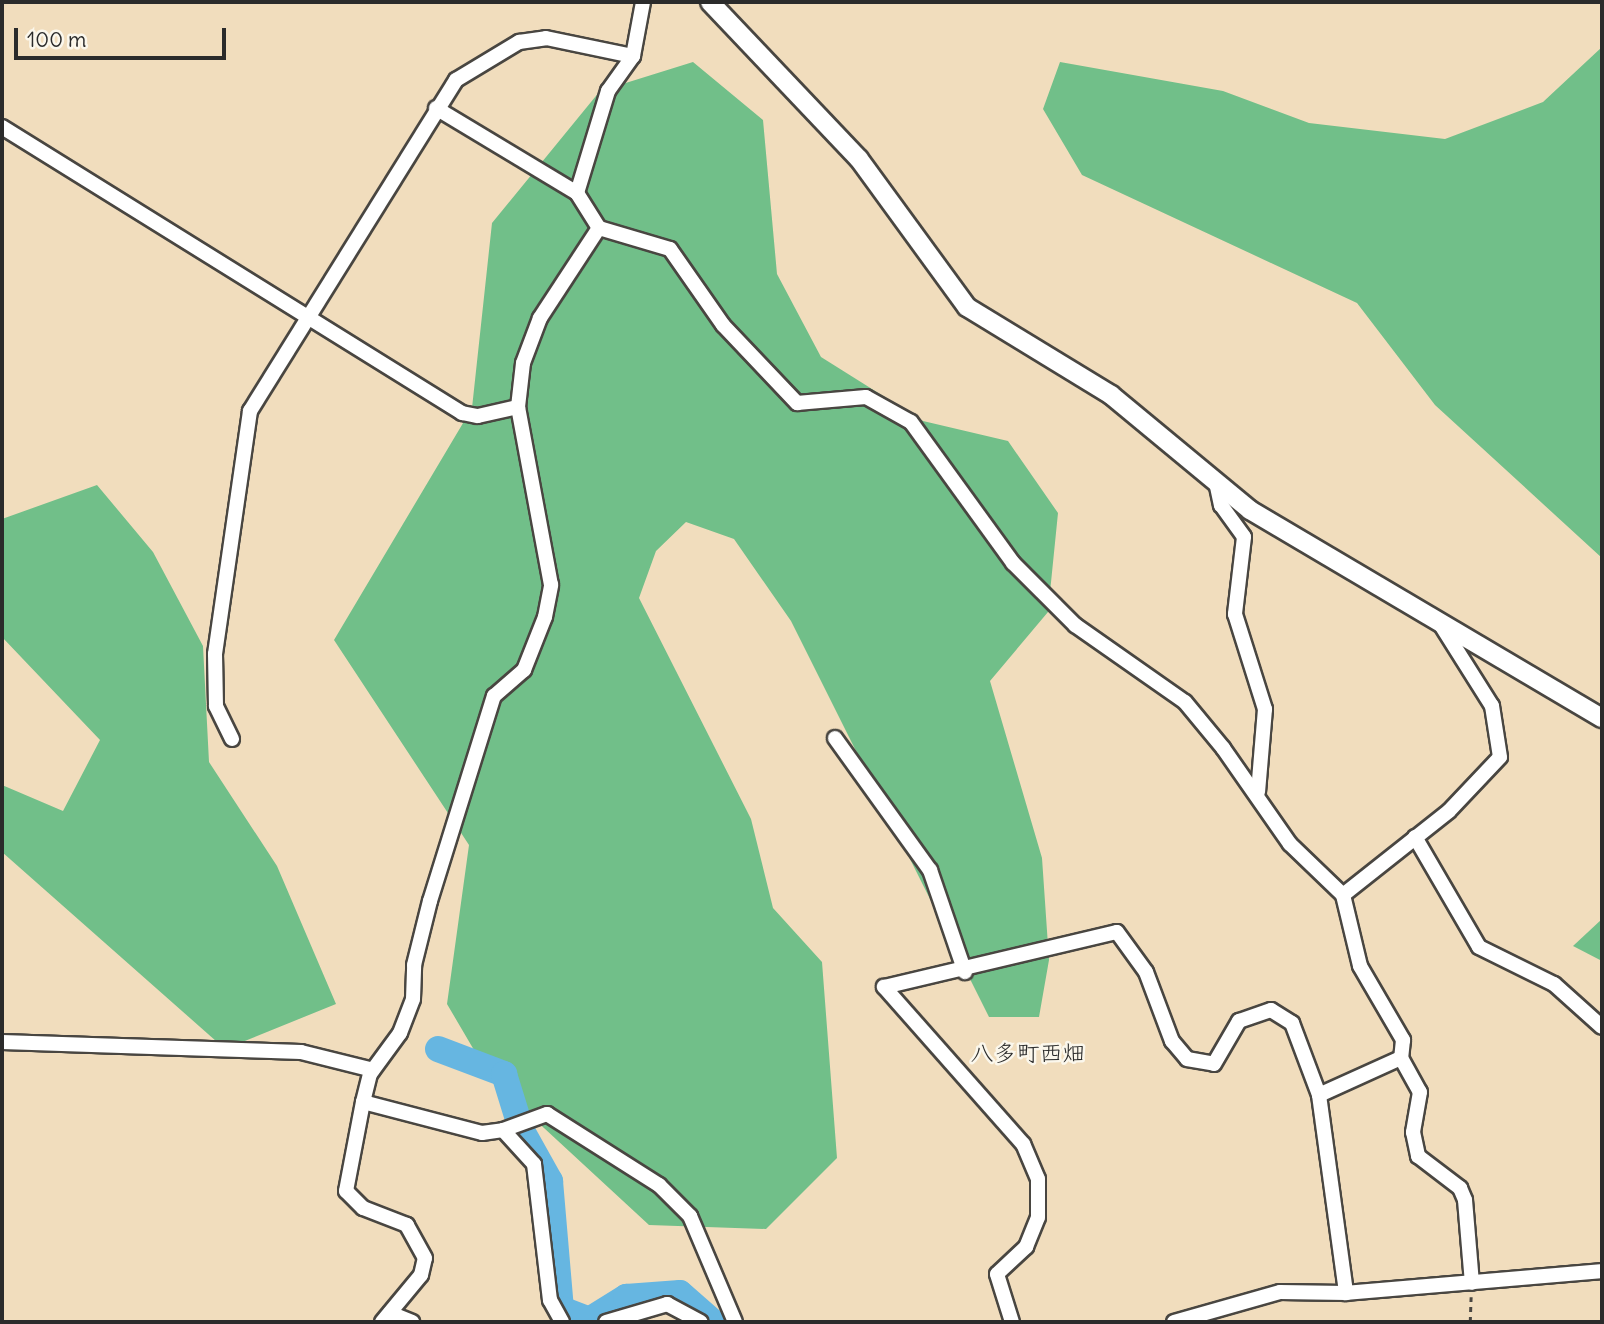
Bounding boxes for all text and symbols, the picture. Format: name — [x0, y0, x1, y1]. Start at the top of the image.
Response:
scale bar — [18, 14, 229, 58]
text: 100 m — [27, 26, 86, 53]
district label: 八多町西畑 — [971, 1039, 1085, 1067]

